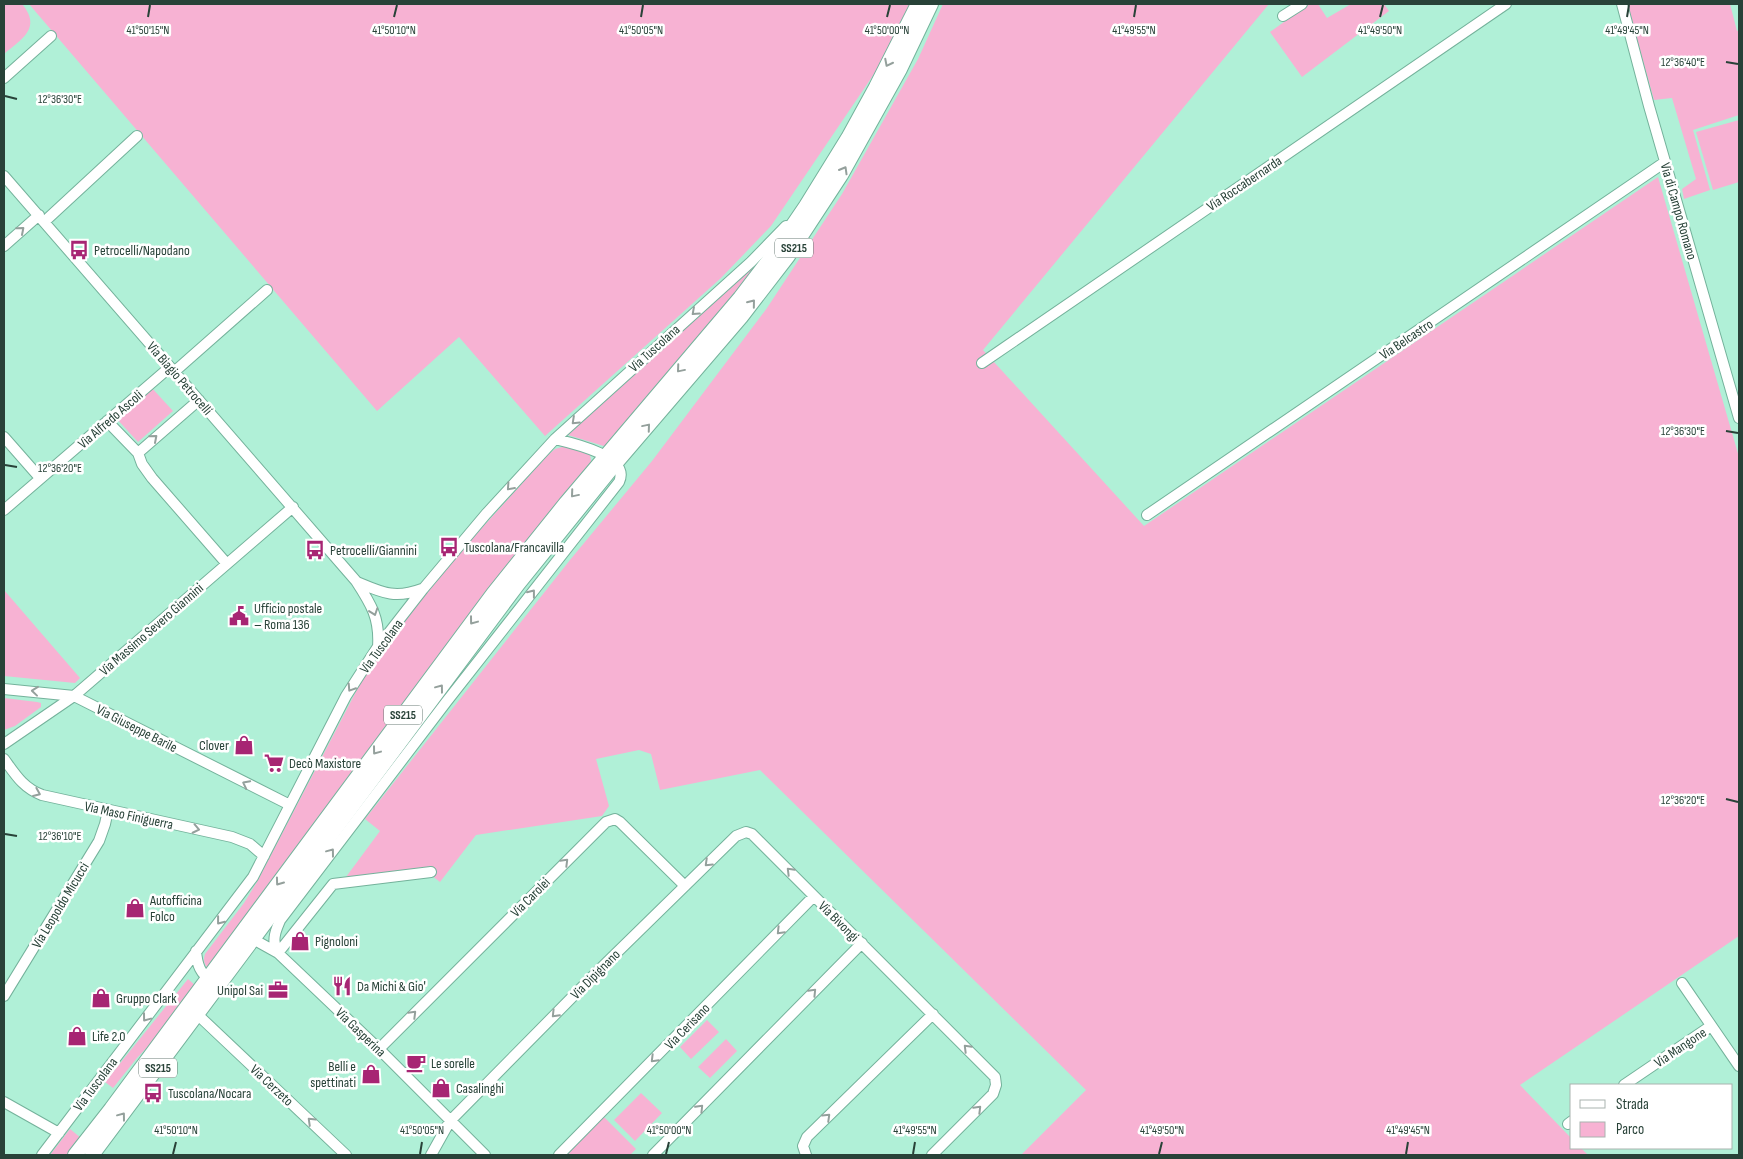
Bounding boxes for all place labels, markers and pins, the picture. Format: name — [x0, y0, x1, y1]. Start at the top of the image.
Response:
bus stop icon: Petrocelli/Napodano — [68, 239, 90, 261]
place label: Petrocelli/Napodano — [94, 242, 190, 259]
bus stop icon: Tuscolana/Francavilla — [438, 536, 460, 558]
bus stop icon: Petrocelli/Giannini — [304, 539, 326, 561]
place label: Tuscolana/Francavilla — [464, 539, 564, 556]
place label: Petrocelli/Giannini — [330, 542, 417, 559]
place label: Ufficio postale – Roma 136 — [254, 600, 322, 633]
public building icon: Ufficio postale – Roma 136 — [228, 605, 250, 627]
shop icon: Clover — [233, 734, 255, 756]
place label: Clover — [199, 737, 229, 754]
supermarket icon: Decò Maxistore — [263, 752, 285, 774]
place label: Decò Maxistore — [289, 755, 361, 772]
place label: Autofficina Folco — [149, 892, 202, 925]
shop icon: Autofficina Folco — [124, 897, 146, 919]
shop icon: Pignoloni — [289, 930, 311, 952]
place label: Pignoloni — [315, 933, 358, 950]
restaurant icon: Da Michi & Gio' — [331, 975, 353, 997]
place label: Da Michi & Gio' — [357, 978, 426, 995]
office icon: Unipol Sai — [267, 979, 289, 1001]
place label: Unipol Sai — [217, 982, 263, 999]
shop icon: Gruppo Clark — [90, 987, 112, 1009]
place label: Gruppo Clark — [116, 990, 177, 1007]
shop icon: Life 2.0 — [66, 1025, 88, 1047]
place label: Life 2.0 — [92, 1028, 126, 1045]
cafe icon: Le sorelle — [405, 1052, 427, 1074]
place label: Le sorelle — [431, 1055, 475, 1072]
place label: Belli e spettinati — [310, 1058, 356, 1091]
shop icon: Belli e spettinati — [360, 1063, 382, 1085]
shop icon: Casalinghi — [430, 1077, 452, 1099]
place label: Casalinghi — [456, 1080, 504, 1097]
bus stop icon: Tuscolana/Nocara — [142, 1082, 164, 1104]
place label: Tuscolana/Nocara — [168, 1085, 251, 1102]

